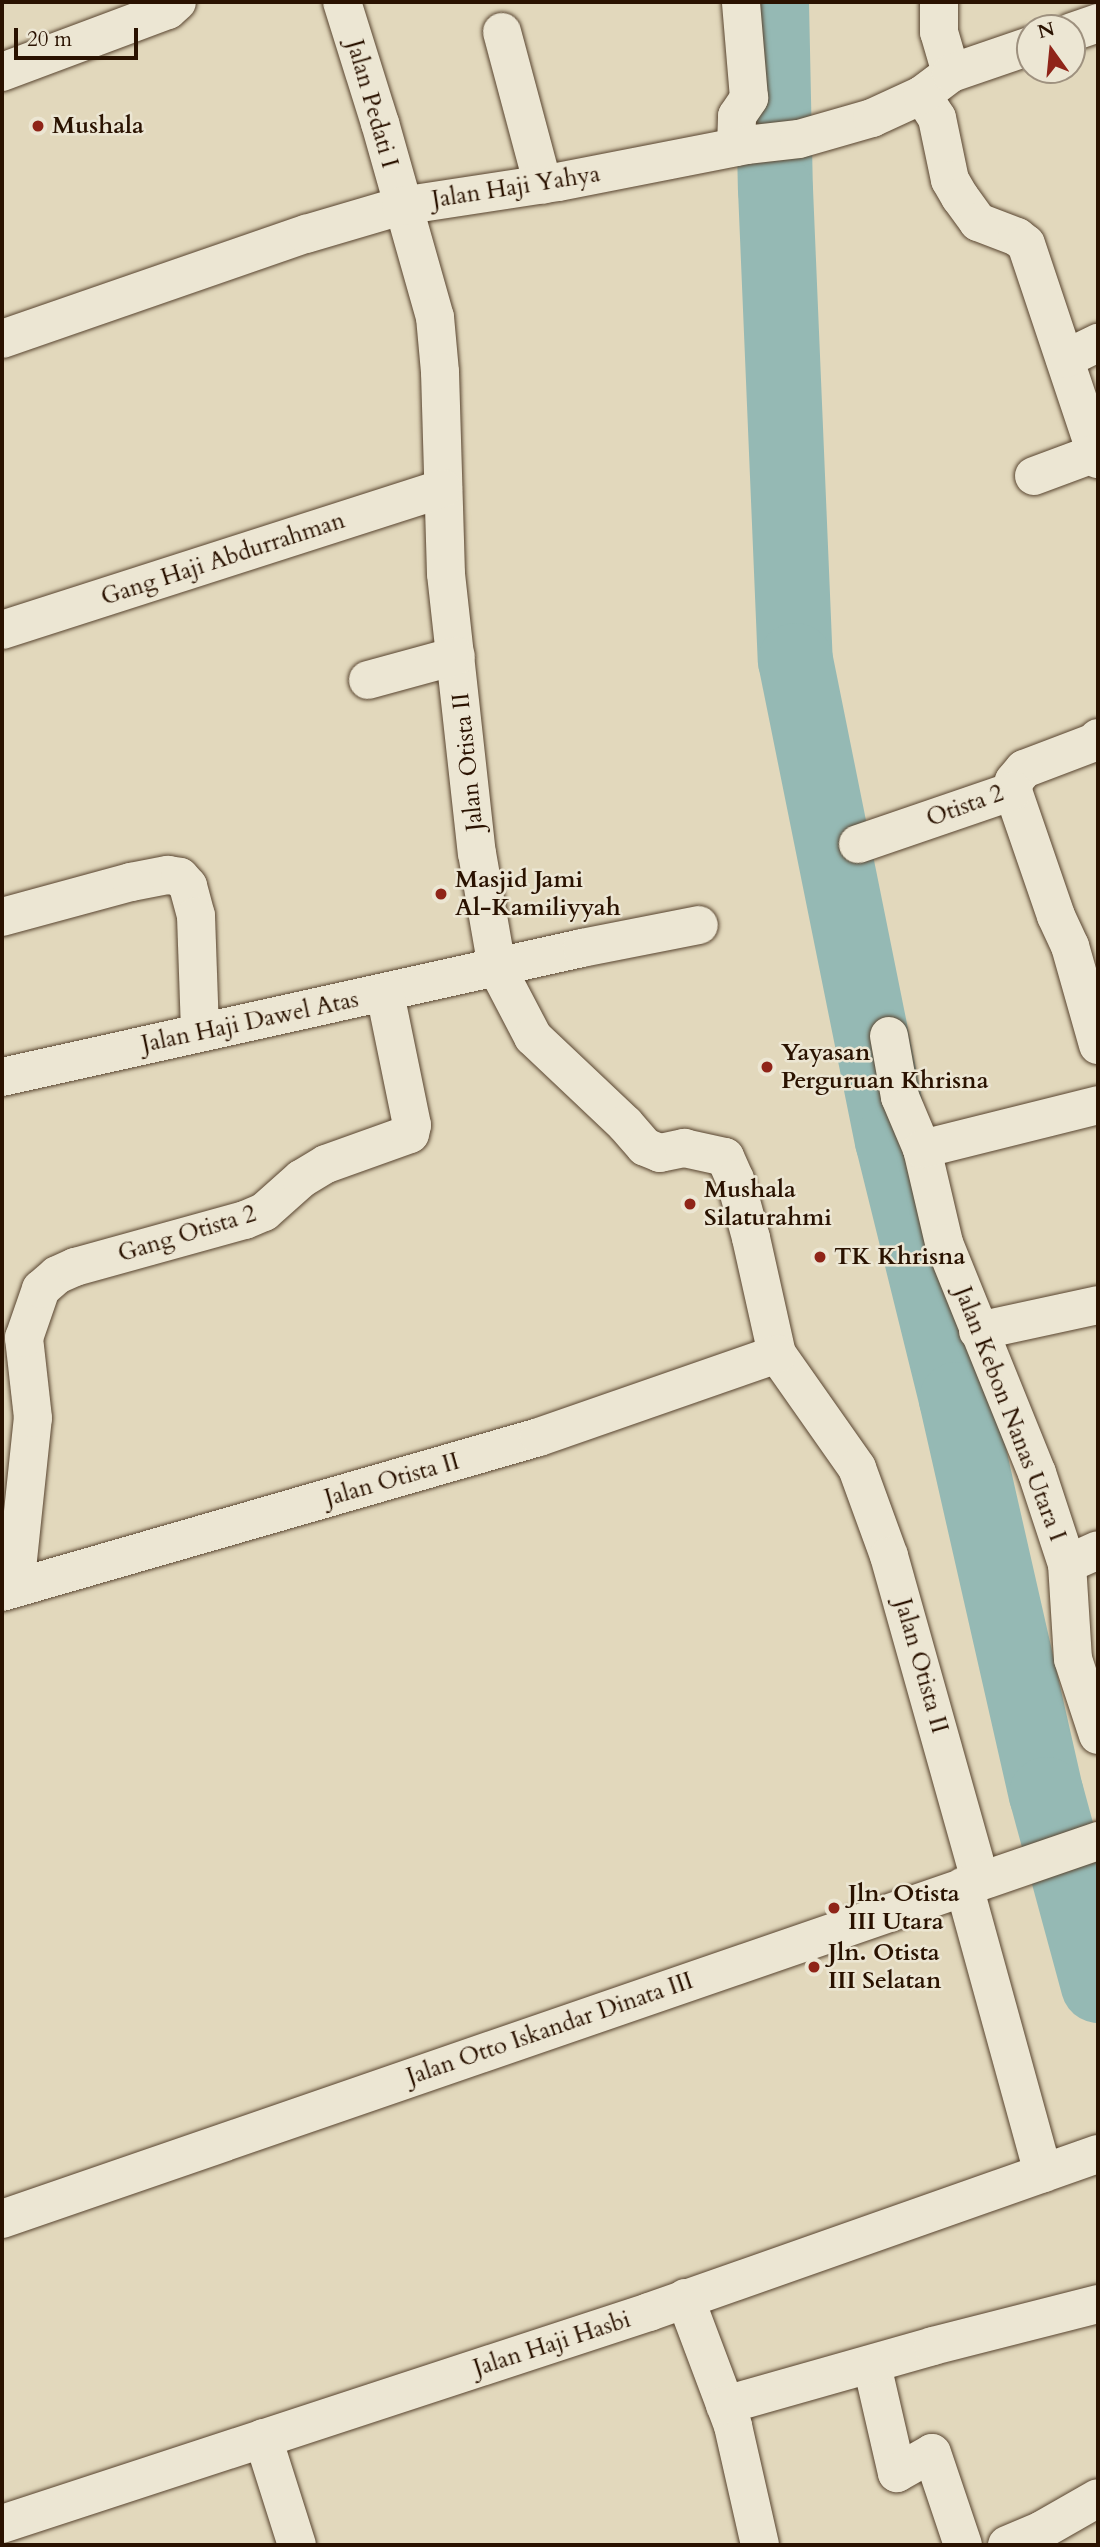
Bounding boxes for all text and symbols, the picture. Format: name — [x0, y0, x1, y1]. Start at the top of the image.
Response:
scale bar — [18, 14, 142, 58]
north arrow — [1016, 14, 1086, 84]
text: N — [1035, 16, 1057, 45]
text: 20 m — [27, 25, 72, 54]
street label: Jalan Pedati I — [340, 36, 404, 172]
place label: Mushala — [52, 112, 144, 140]
marker: Mushala — [30, 118, 46, 134]
street label: Jalan Haji Yahya — [430, 159, 602, 215]
street label: Gang Haji Abdurrahman — [98, 506, 348, 612]
street label: Jalan Otista II — [446, 691, 490, 833]
street label: Otista 2 — [923, 779, 1007, 833]
place label: Masjid Jami Al-Kamiliyyah — [455, 866, 621, 922]
marker: Masjid Jami Al-Kamiliyyah — [433, 886, 449, 902]
street label: Jalan Haji Dawel Atas — [139, 985, 361, 1059]
place label: Yayasan Perguruan Khrisna — [781, 1039, 989, 1095]
marker: Yayasan Perguruan Khrisna — [759, 1059, 775, 1075]
place label: Mushala Silaturahmi — [704, 1176, 832, 1232]
marker: Mushala Silaturahmi — [682, 1196, 698, 1212]
street label: Gang Otista 2 — [115, 1199, 259, 1269]
place label: TK Khrisna — [834, 1243, 965, 1271]
marker: TK Khrisna — [812, 1249, 828, 1265]
street label: Jalan Kebon Nanas Utara I — [948, 1283, 1072, 1545]
street label: Jalan Otista II — [321, 1447, 463, 1513]
street label: Jalan Otista II — [888, 1595, 954, 1737]
place label: Jln. Otista III Utara — [848, 1880, 960, 1936]
marker: Jln. Otista III Utara — [826, 1900, 842, 1916]
place label: Jln. Otista III Selatan — [828, 1939, 941, 1995]
marker: Jln. Otista III Selatan — [806, 1959, 822, 1975]
street label: Jalan Otto Iskandar Dinata III — [403, 1966, 697, 2092]
street label: Jalan Haji Hasbi — [470, 2305, 634, 2383]

